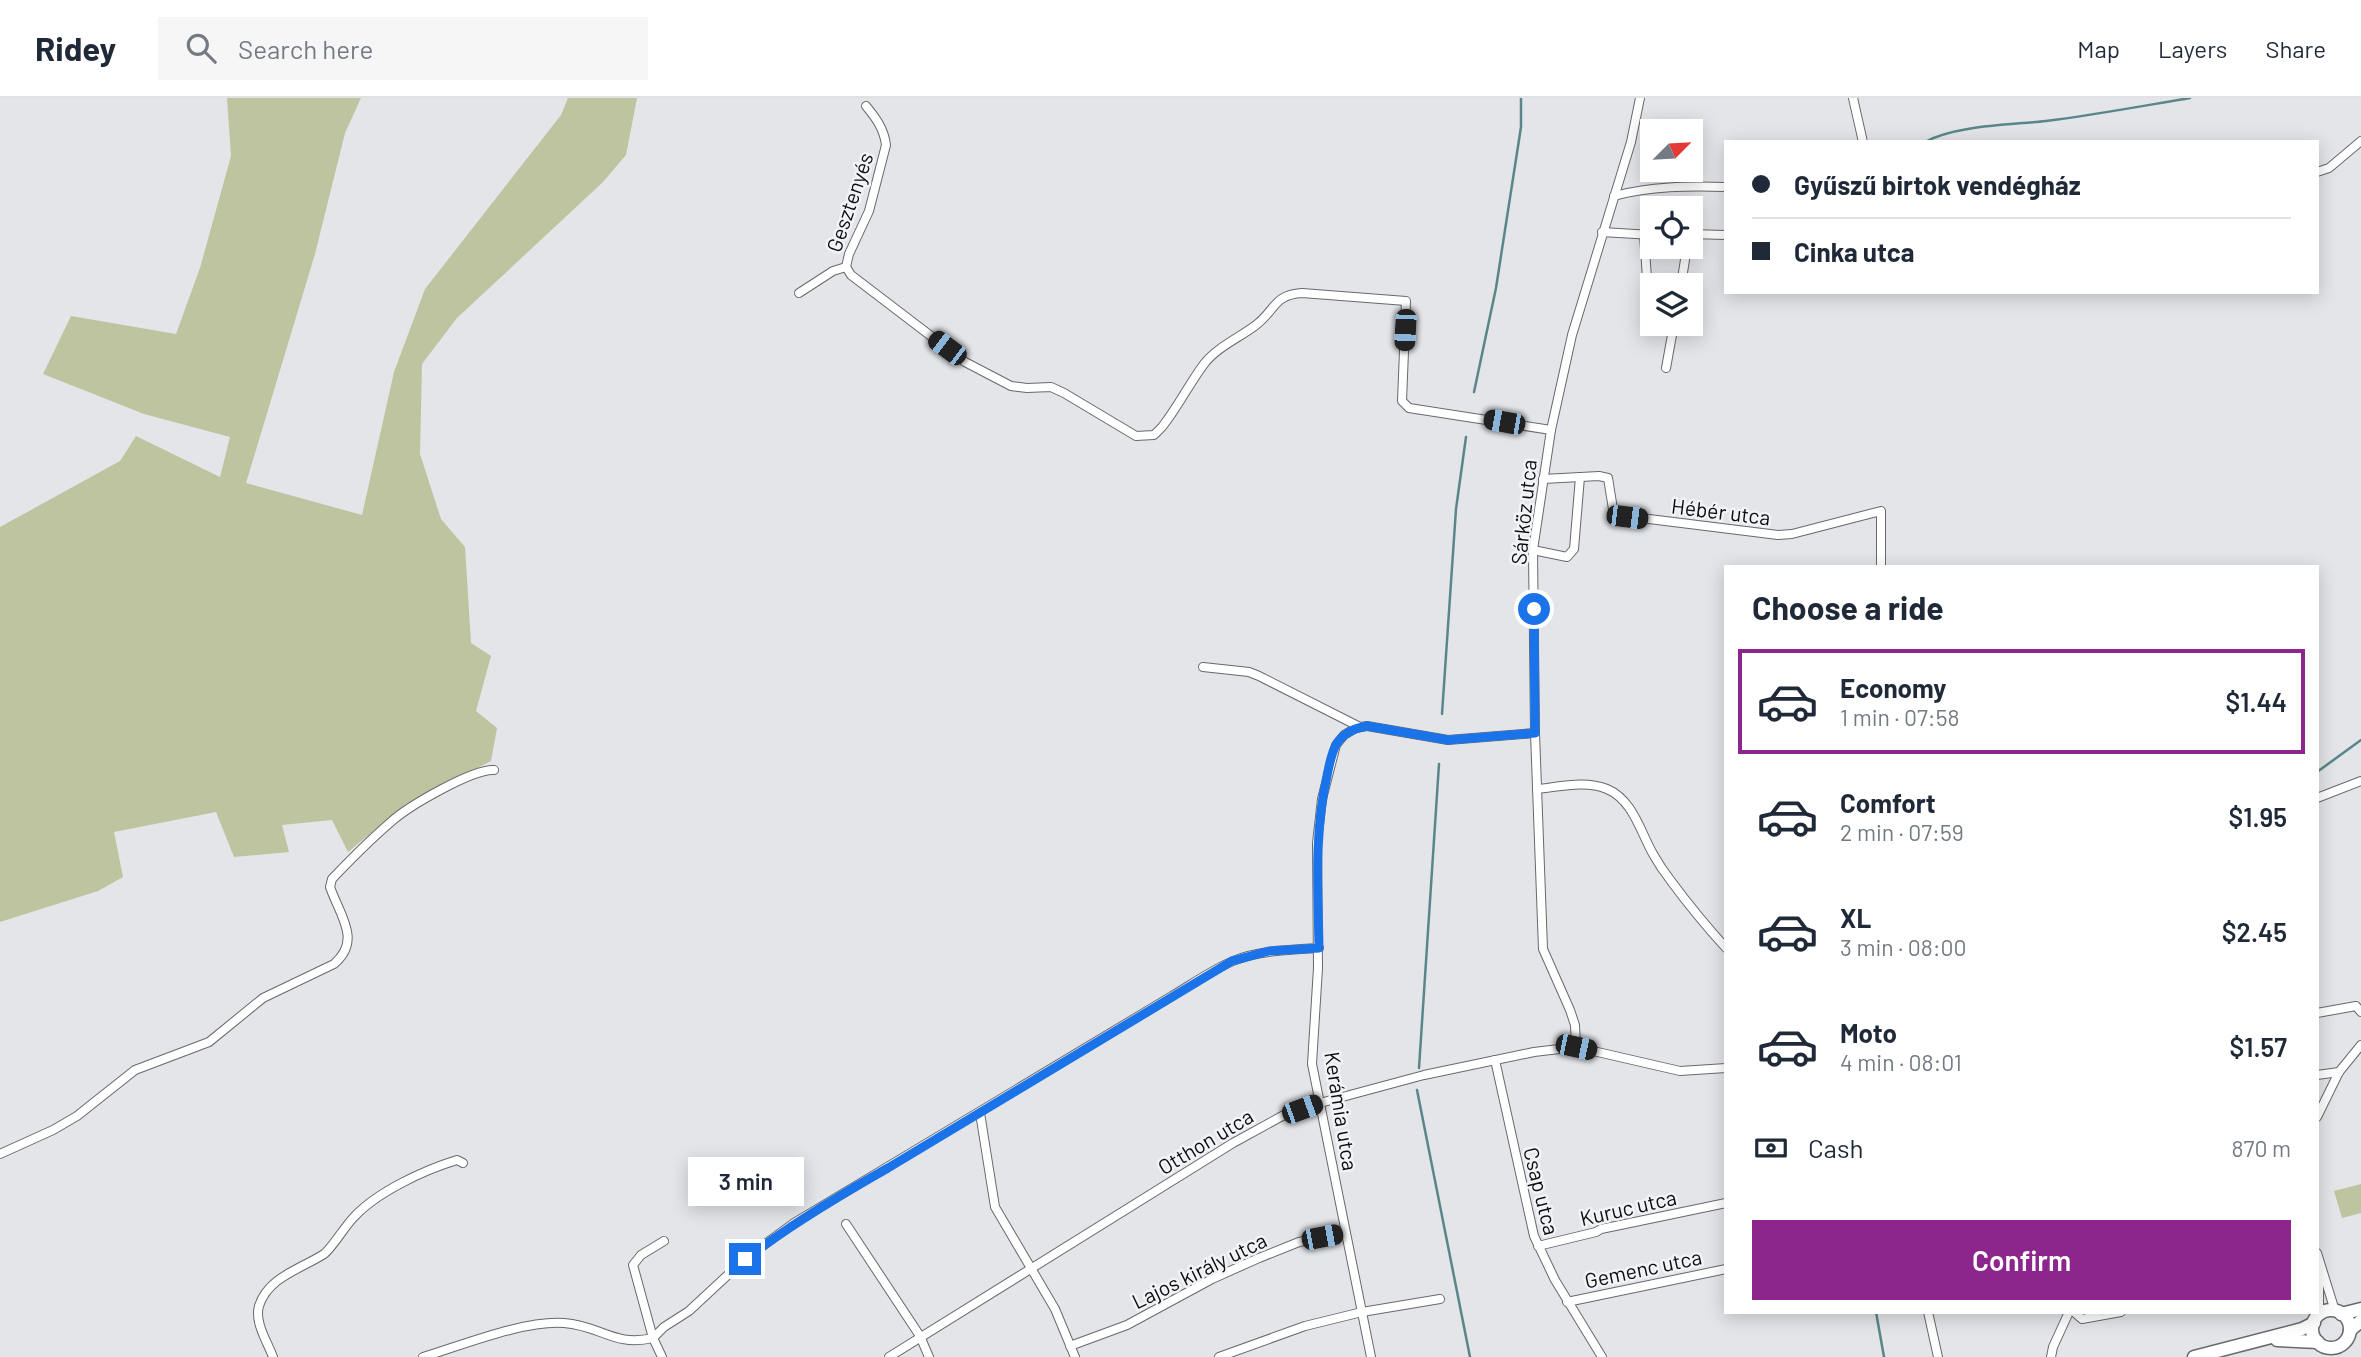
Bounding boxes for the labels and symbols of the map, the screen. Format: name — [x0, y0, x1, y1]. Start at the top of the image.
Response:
north arrow — [1640, 119, 1703, 182]
street label: Gesztenyés — [820, 149, 878, 255]
car — [1394, 308, 1417, 352]
car — [924, 327, 971, 369]
car — [1482, 408, 1527, 436]
street label: Sárköz utca — [1505, 458, 1541, 566]
street label: Hébér utca — [1670, 493, 1772, 529]
car — [1605, 504, 1650, 530]
route start — [1518, 593, 1550, 625]
car — [1554, 1032, 1599, 1062]
street label: Kerámia utca — [1320, 1050, 1364, 1172]
car — [1279, 1092, 1326, 1126]
street label: Otthon utca — [1153, 1103, 1257, 1179]
street label: Csap utca — [1519, 1145, 1565, 1237]
callout: 3 min — [687, 1158, 803, 1206]
street label: Kuruc utca — [1577, 1184, 1679, 1230]
car — [1300, 1223, 1345, 1251]
street label: Lajos király utca — [1128, 1227, 1270, 1313]
route end — [729, 1243, 761, 1275]
street label: Gemenc utca — [1582, 1243, 1704, 1293]

